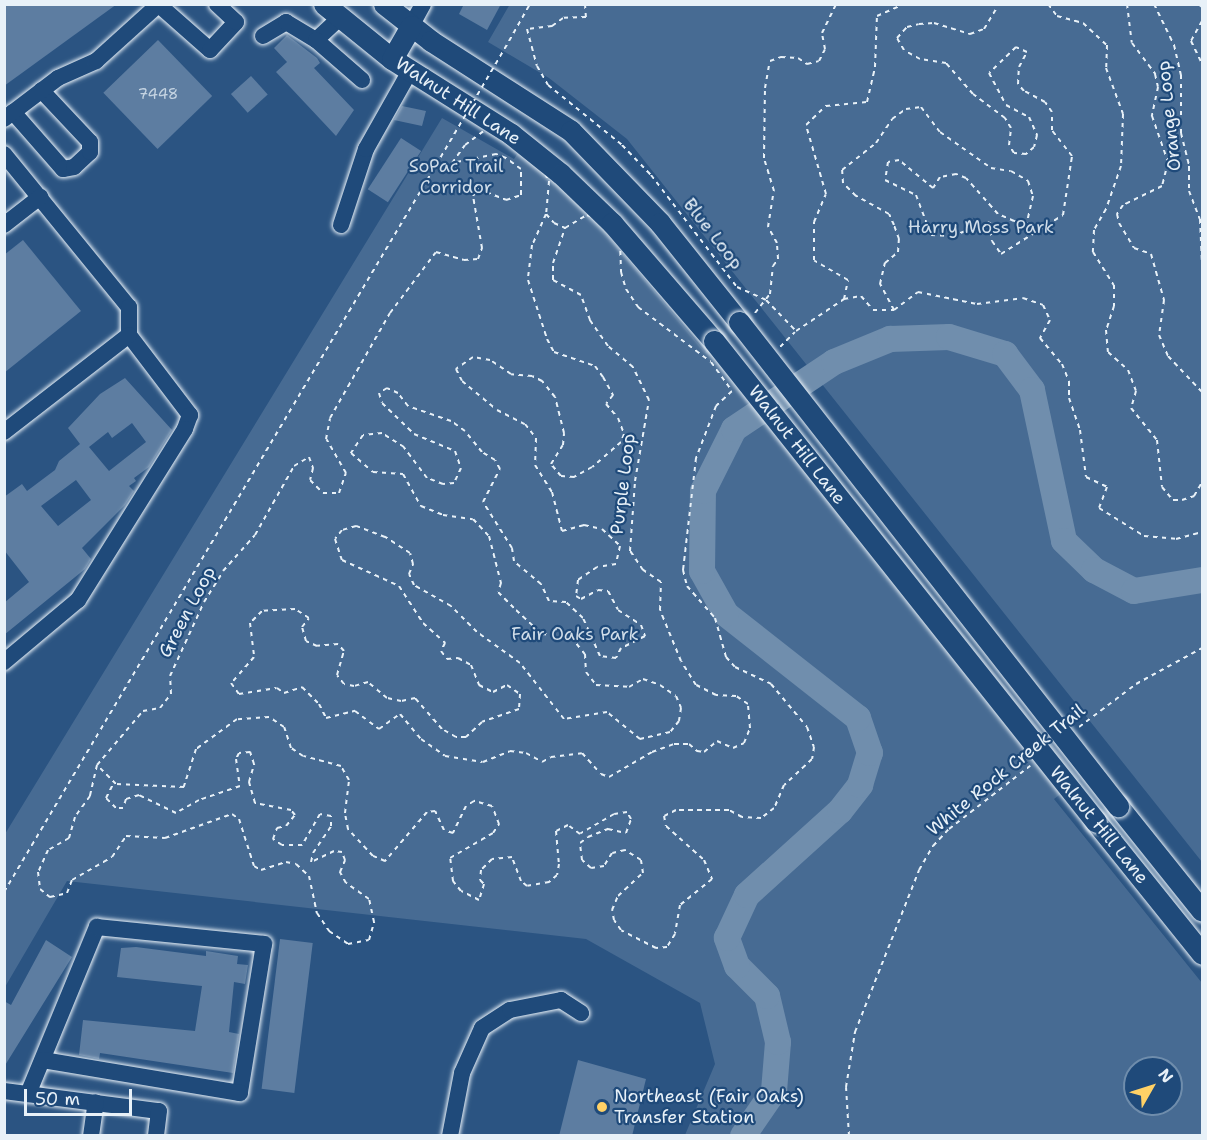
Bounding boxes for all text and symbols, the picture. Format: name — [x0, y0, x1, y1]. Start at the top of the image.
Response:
street label: Walnut Hill Lane — [391, 52, 525, 150]
street label: Orange Loop — [1152, 60, 1186, 172]
house number: 7448 — [138, 86, 178, 104]
park label: SoPac Trail Corridor — [409, 156, 503, 198]
street label: Blue Loop — [679, 194, 747, 274]
park label: Harry Moss Park — [908, 216, 1054, 238]
street label: Walnut Hill Lane — [744, 381, 850, 509]
street label: Purple Loop — [606, 432, 640, 536]
street label: Green Loop — [154, 563, 220, 661]
park label: Fair Oaks Park — [511, 623, 639, 645]
street label: White Rock Creek Trail — [923, 700, 1089, 840]
street label: Walnut Hill Lane — [1045, 762, 1153, 888]
north arrow — [1123, 1056, 1183, 1116]
text: N — [1154, 1064, 1178, 1087]
scale bar — [27, 1077, 135, 1115]
place label: Northeast (Fair Oaks) Transfer Station — [614, 1086, 804, 1128]
text: 50 m — [35, 1087, 80, 1111]
marker: Northeast (Fair Oaks) Transfer Station — [595, 1100, 609, 1114]

